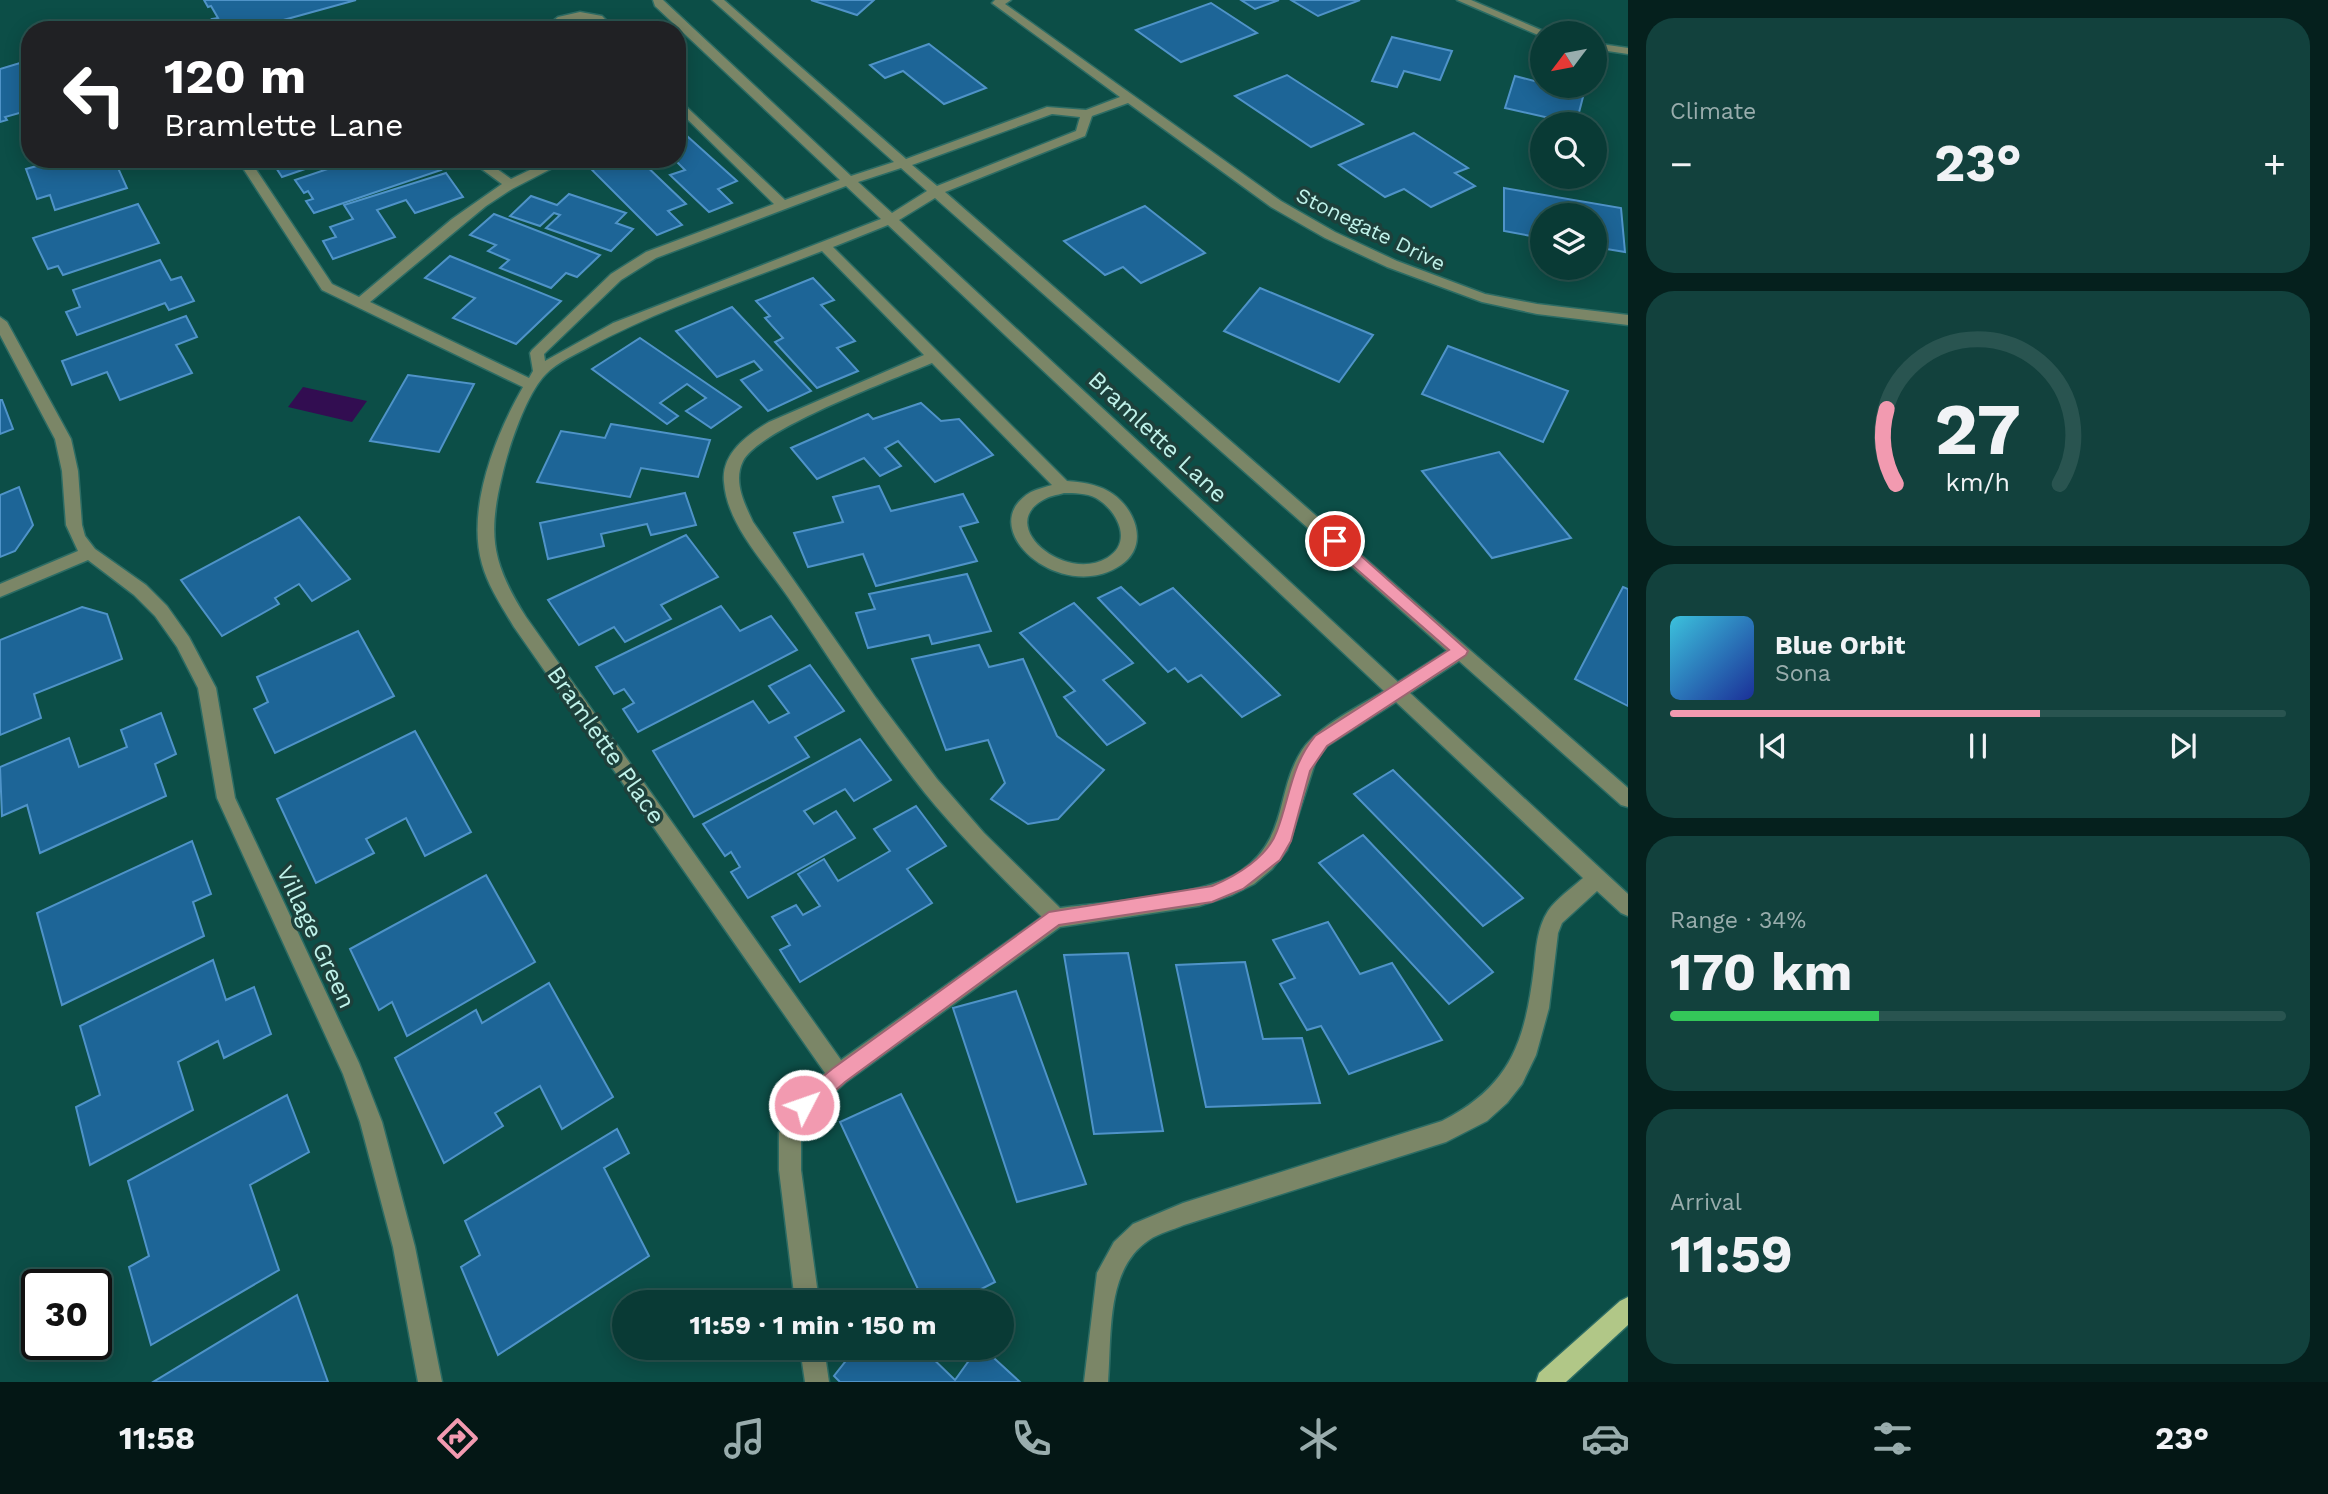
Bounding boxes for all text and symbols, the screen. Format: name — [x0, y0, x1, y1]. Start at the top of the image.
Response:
north arrow — [1530, 21, 1606, 98]
map controls — [1530, 21, 1607, 280]
text: 120 m — [164, 47, 306, 105]
icon: left — [49, 49, 140, 140]
text: Climate — [1670, 98, 1756, 125]
text: Bramlette Lane — [164, 106, 404, 144]
button: search — [1530, 112, 1607, 189]
text: 23° — [1934, 133, 2022, 194]
text: − — [1670, 142, 1693, 186]
text: + — [2263, 142, 2286, 186]
street label: Stonegate Drive — [1292, 182, 1450, 276]
button: layers — [1530, 203, 1607, 280]
street label: Bramlette Lane — [1083, 365, 1233, 509]
text: 27 — [1935, 387, 2021, 473]
text: km/h — [1946, 468, 2010, 497]
pin — [1305, 511, 1365, 571]
icon: arrive — [1316, 522, 1354, 560]
text: Blue Orbit — [1775, 630, 1905, 660]
text: Sona — [1775, 660, 1831, 687]
street label: Bramlette Place — [541, 661, 671, 829]
icon: previous — [1754, 727, 1792, 765]
icon: pause — [1959, 727, 1997, 765]
icon: next — [2164, 727, 2202, 765]
street label: Village Green — [271, 861, 361, 1013]
text: Range · 34% — [1670, 907, 1806, 934]
text: 170 km — [1670, 942, 1852, 1003]
position arrow — [767, 1068, 841, 1142]
text: Arrival — [1670, 1189, 1742, 1216]
text: 11:59 — [1670, 1224, 1793, 1285]
speed limit sign: 30 — [21, 1269, 112, 1360]
text: 11:59 · 1 min · 150 m — [690, 1310, 936, 1340]
icon: directions — [433, 1414, 482, 1463]
icon: music — [720, 1414, 769, 1463]
icon: phone — [1007, 1414, 1056, 1463]
icon: climate — [1294, 1414, 1343, 1463]
icon: car — [1581, 1414, 1630, 1463]
icon: filters — [1868, 1414, 1917, 1463]
text: 11:58 — [119, 1419, 195, 1457]
text: 23° — [2155, 1419, 2209, 1457]

